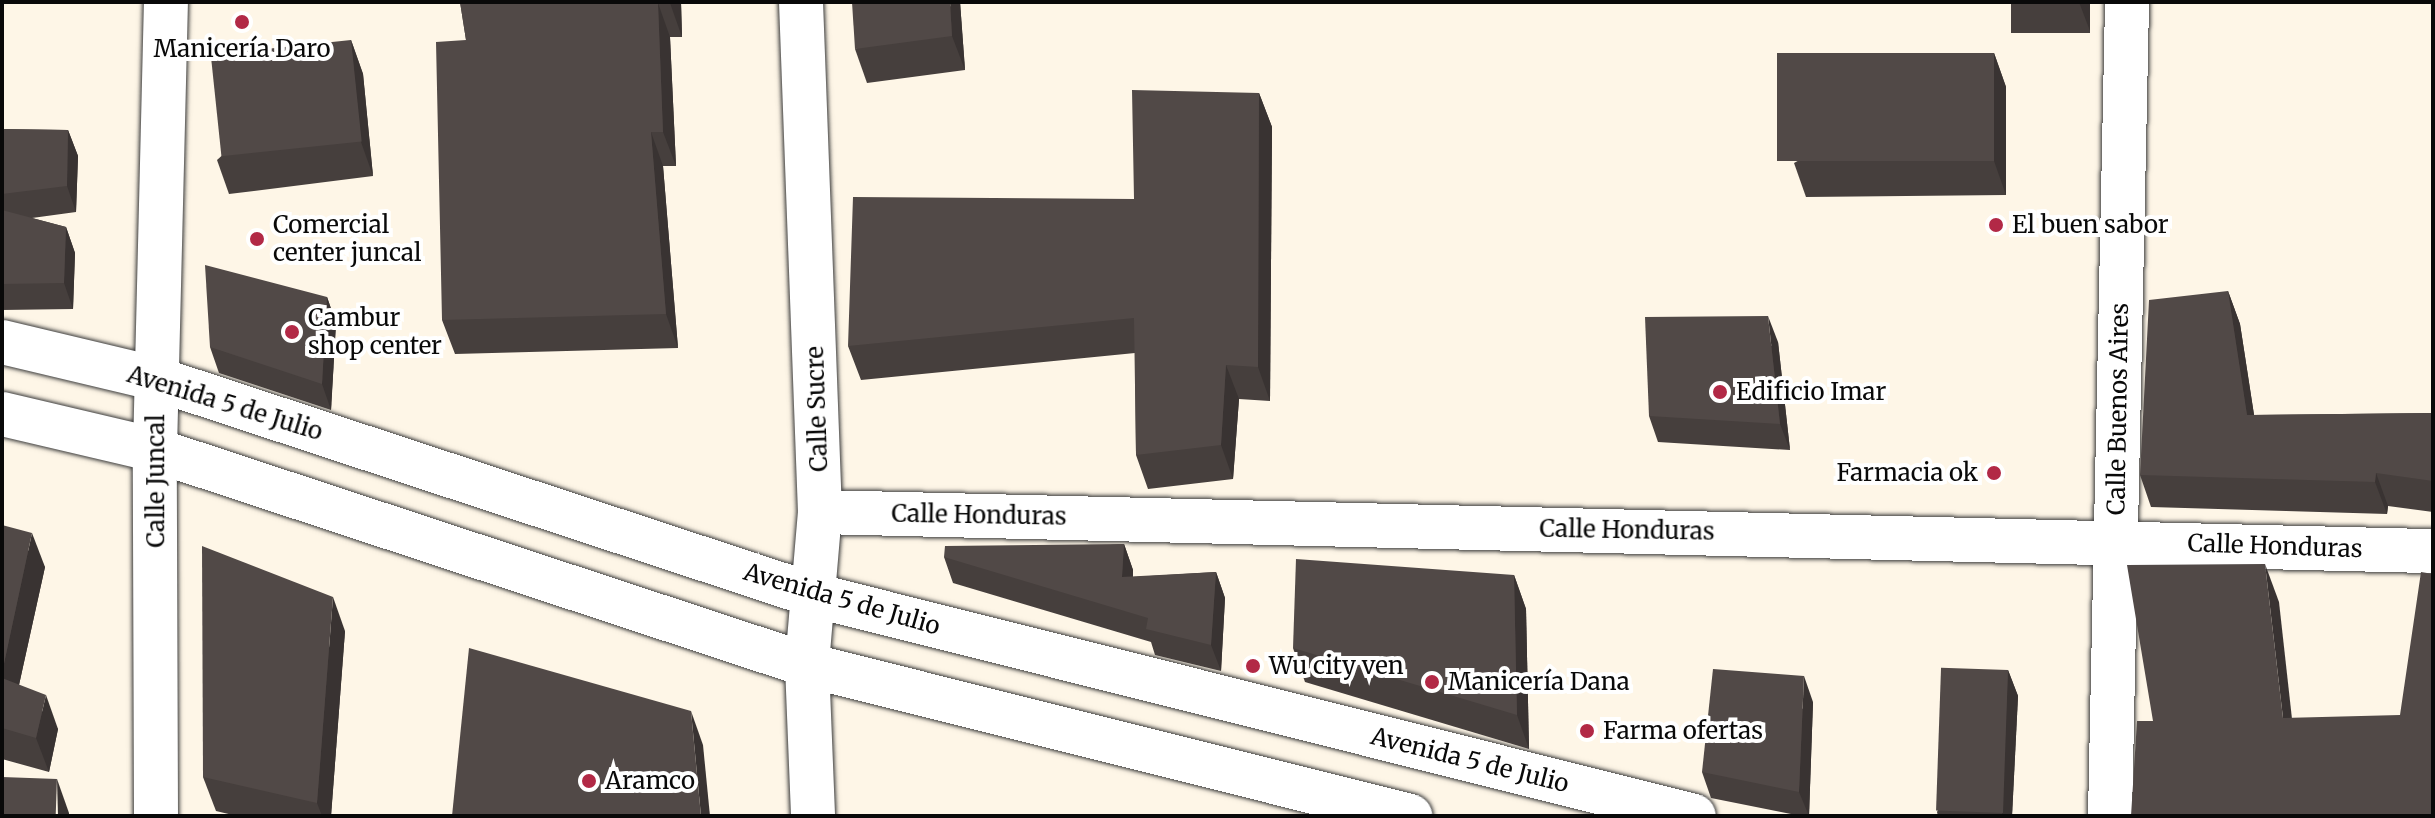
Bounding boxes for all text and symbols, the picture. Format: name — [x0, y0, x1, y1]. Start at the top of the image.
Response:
marker: Manicería Daro — [233, 13, 251, 31]
place label: Manicería Daro — [154, 35, 330, 63]
place label: Comercial center juncal — [273, 211, 422, 267]
place label: El buen sabor — [2012, 211, 2169, 239]
marker: El buen sabor — [1987, 216, 2005, 234]
marker: Comercial center juncal — [248, 230, 266, 248]
street label: Calle Buenos Aires — [2102, 303, 2134, 515]
place label: Cambur shop center — [308, 304, 442, 360]
marker: Cambur shop center — [283, 323, 301, 341]
street label: Calle Sucre — [800, 346, 834, 472]
street label: Avenida 5 de Julio — [124, 360, 326, 446]
place label: Edificio Imar — [1736, 378, 1886, 406]
marker: Edificio Imar — [1711, 383, 1729, 401]
street label: Calle Juncal — [142, 414, 170, 548]
place label: Farmacia ok — [1837, 459, 1978, 487]
marker: Farmacia ok — [1985, 464, 2003, 482]
street label: Calle Honduras — [891, 499, 1067, 531]
street label: Calle Honduras — [1539, 514, 1715, 546]
street label: Calle Honduras — [2187, 529, 2363, 563]
street label: Avenida 5 de Julio — [741, 557, 943, 641]
place label: Wu city ven — [1269, 652, 1404, 680]
marker: Wu city ven — [1244, 657, 1262, 675]
place label: Manicería Dana — [1448, 668, 1629, 696]
marker: Manicería Dana — [1423, 673, 1441, 691]
place label: Farma ofertas — [1603, 717, 1763, 745]
street label: Avenida 5 de Julio — [1368, 721, 1572, 799]
marker: Farma ofertas — [1578, 722, 1596, 740]
place label: Aramco — [605, 767, 695, 795]
marker: Aramco — [580, 772, 598, 790]

